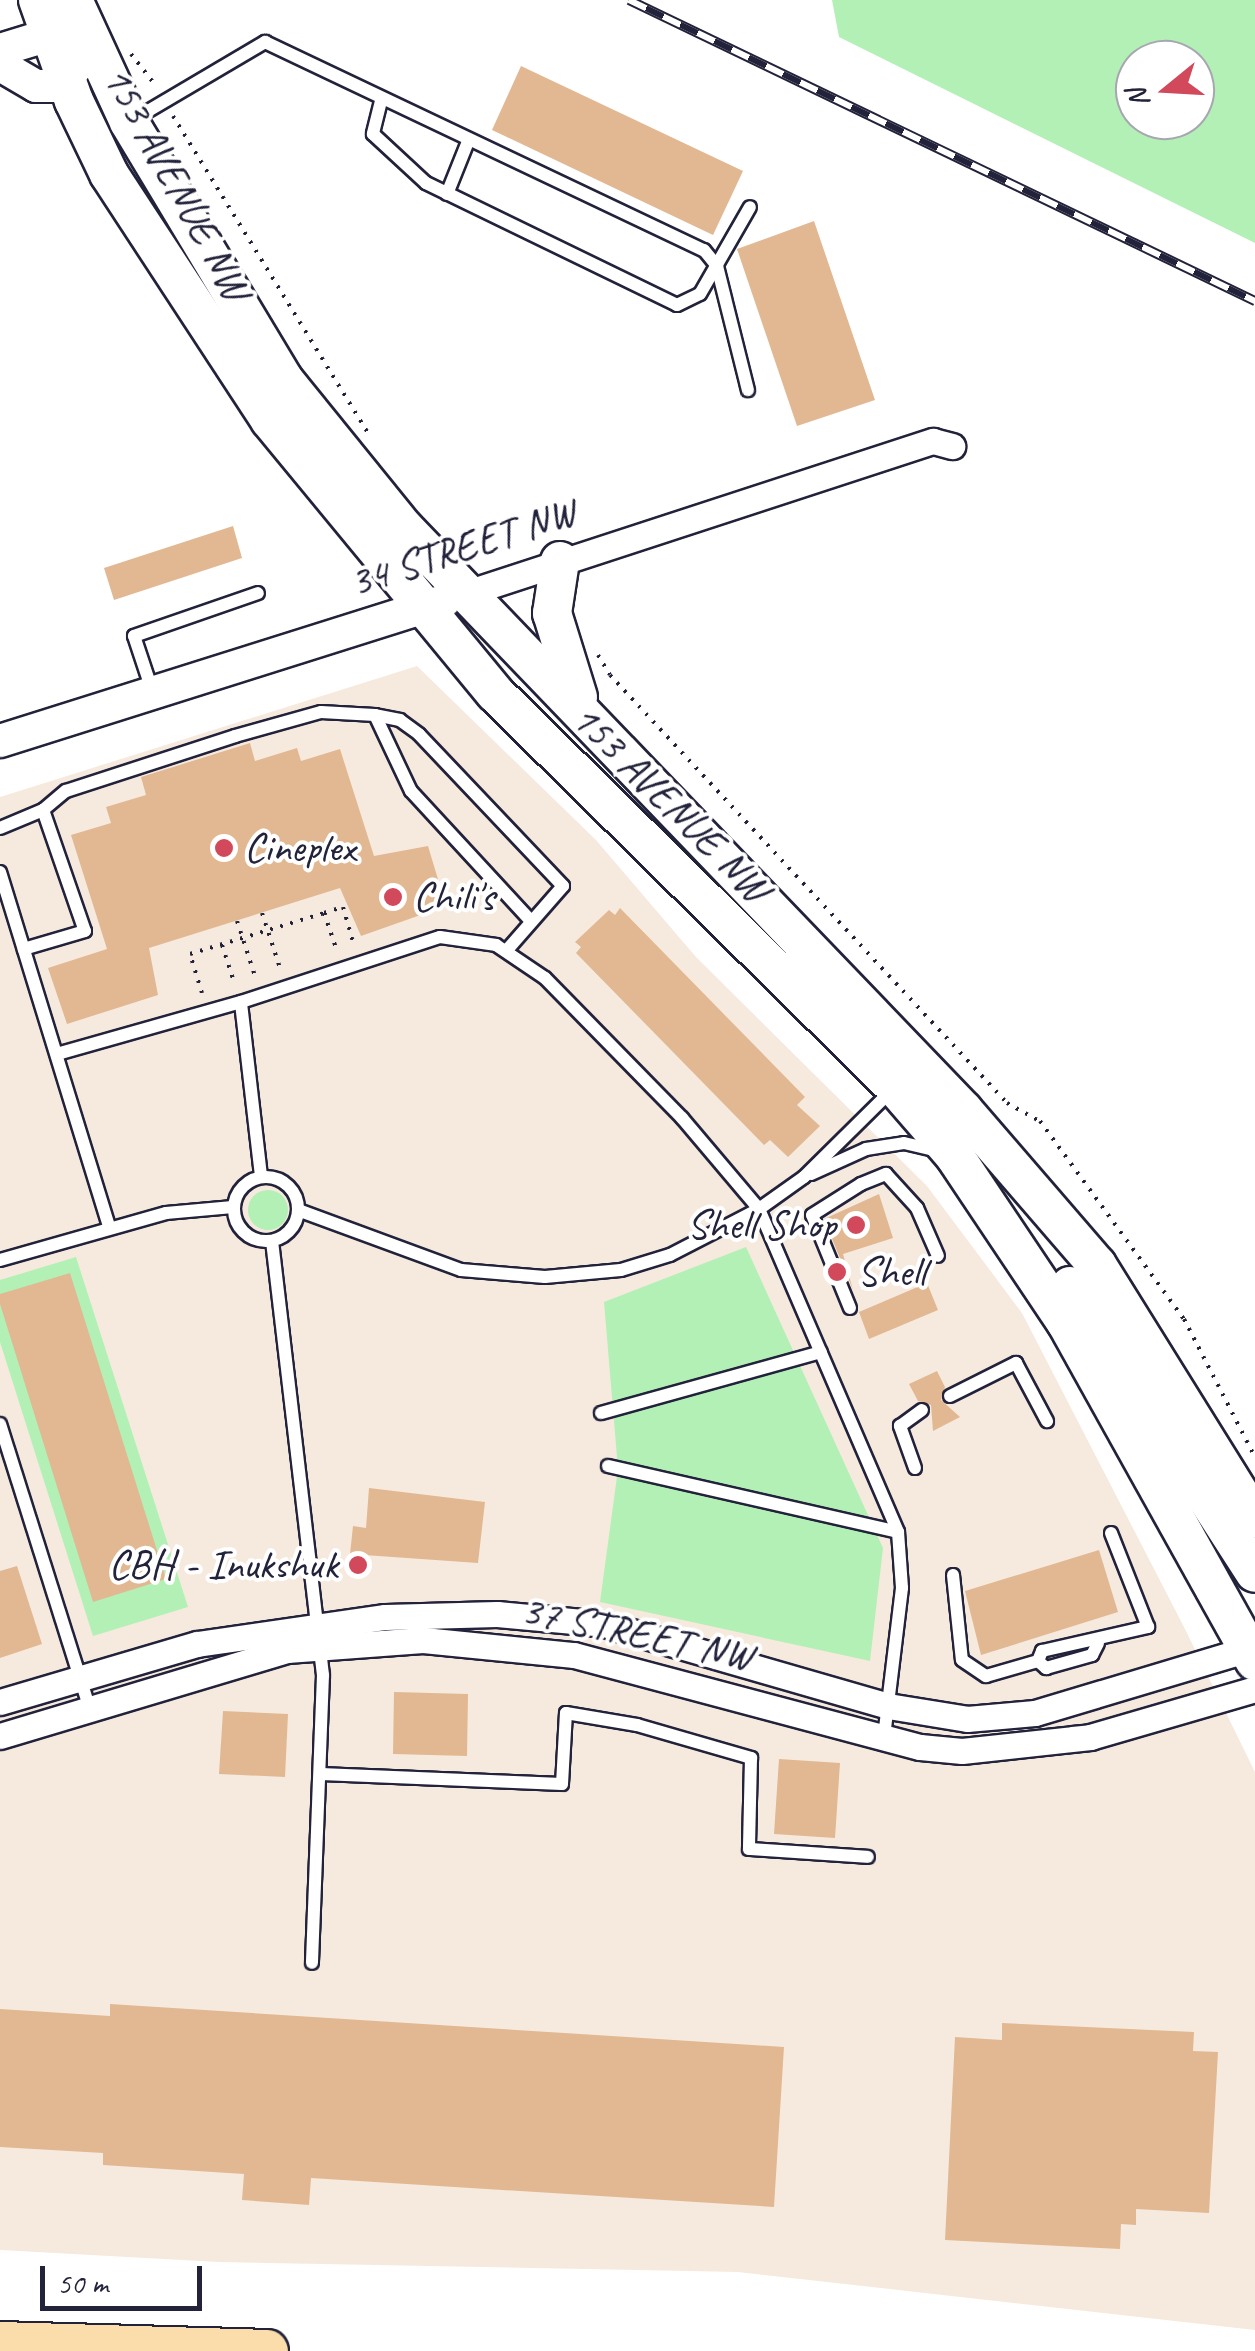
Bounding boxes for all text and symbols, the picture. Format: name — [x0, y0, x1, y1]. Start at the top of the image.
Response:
north arrow — [1115, 40, 1215, 140]
street label: 153 AVENUE NW — [91, 57, 261, 309]
text: N — [1119, 85, 1157, 112]
street label: 34 STREET NW — [342, 487, 584, 609]
street label: 153 AVENUE NW — [560, 693, 780, 913]
place label: Cineplex — [244, 823, 355, 873]
marker: Cineplex — [213, 837, 235, 859]
place label: Chili's — [413, 872, 494, 922]
marker: Chili's — [382, 886, 404, 908]
place label: Shell Shop — [686, 1200, 836, 1250]
marker: Shell Shop — [845, 1214, 867, 1236]
place label: Shell — [857, 1247, 926, 1297]
marker: Shell — [826, 1261, 848, 1283]
place label: CBH - Inukshuk — [109, 1540, 338, 1590]
marker: CBH - Inukshuk — [347, 1554, 369, 1576]
street label: 37 STREET NW — [516, 1585, 758, 1683]
scale bar — [45, 2246, 208, 2308]
text: 50 m — [57, 2264, 108, 2302]

